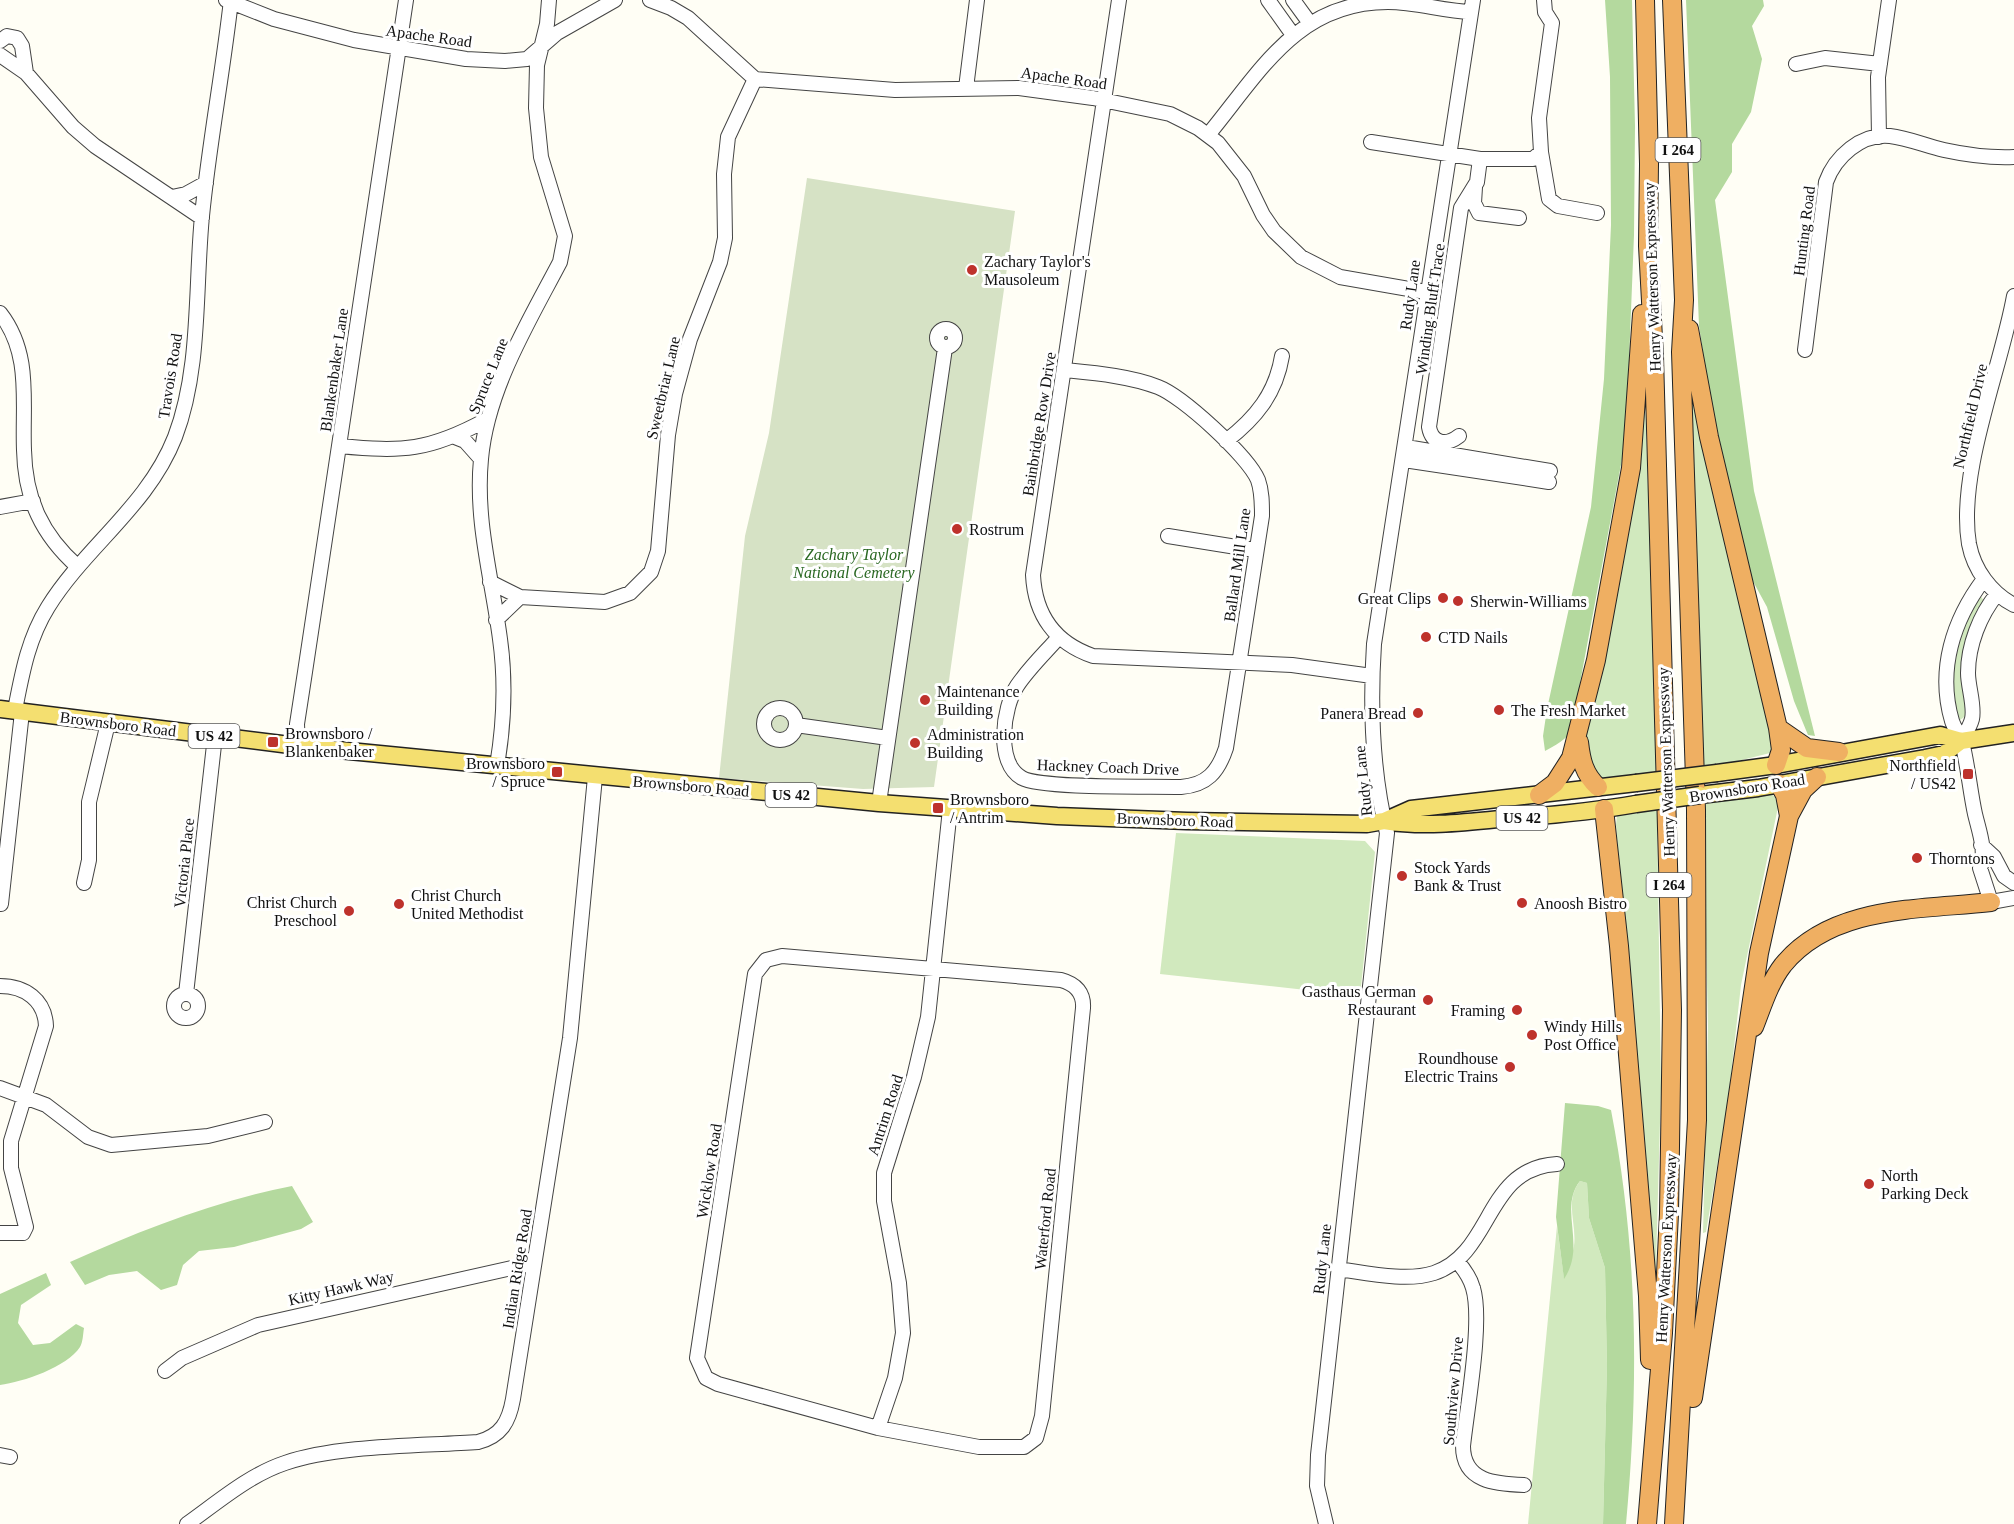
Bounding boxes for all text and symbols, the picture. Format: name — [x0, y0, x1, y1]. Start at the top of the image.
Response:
street label: Apache Road — [385, 22, 473, 51]
street label: Apache Road — [1020, 64, 1108, 93]
road number: I 264 — [1656, 138, 1700, 162]
street label: Henry Watterson Expressway — [1640, 182, 1665, 372]
street label: Hunting Road — [1790, 185, 1819, 277]
street label: Winding Bluff Trace — [1412, 242, 1449, 376]
place label: Zachary Taylor's Mausoleum — [984, 253, 1091, 288]
street label: Rudy Lane — [1397, 259, 1424, 331]
marker: Zachary Taylor's Mausoleum — [965, 263, 979, 277]
street label: Blankenbaker Lane — [317, 307, 351, 433]
street label: Travois Road — [155, 332, 185, 420]
street label: Sweetbriar Lane — [643, 335, 683, 441]
street label: Spruce Lane — [465, 336, 512, 417]
street label: Bainbridge Row Drive — [1019, 351, 1060, 497]
street label: Northfield Drive — [1950, 362, 1990, 470]
street label: Ballard Mill Lane — [1221, 507, 1253, 623]
place label: Rostrum — [969, 521, 1025, 538]
marker: Rostrum — [950, 522, 964, 536]
park label: Zachary Taylor National Cemetery — [792, 546, 916, 582]
place label: Great Clips — [1358, 590, 1431, 608]
marker: Great Clips — [1436, 591, 1450, 605]
place label: Sherwin-Williams — [1470, 593, 1587, 610]
marker: Sherwin-Williams — [1451, 594, 1465, 608]
place label: CTD Nails — [1438, 629, 1508, 646]
marker: CTD Nails — [1419, 630, 1433, 644]
street label: Henry Watterson Expressway — [1654, 667, 1679, 857]
place label: Maintenance Building — [937, 683, 1020, 719]
marker: Maintenance Building — [918, 693, 932, 707]
place label: The Fresh Market — [1511, 702, 1626, 719]
marker: The Fresh Market — [1492, 703, 1506, 717]
place label: Panera Bread — [1320, 705, 1406, 722]
marker: Panera Bread — [1411, 706, 1425, 720]
street label: Brownsboro Road — [59, 708, 177, 740]
road number: US 42 — [188, 724, 240, 748]
place label: Brownsboro / Blankenbaker — [285, 725, 375, 760]
place label: Administration Building — [927, 726, 1024, 762]
marker: Brownsboro / Blankenbaker — [266, 735, 280, 749]
marker: Administration Building — [908, 736, 922, 750]
street label: Rudy Lane — [1351, 745, 1376, 817]
place label: Brownsboro / Spruce — [466, 755, 545, 791]
street label: Hackney Coach Drive — [1037, 756, 1179, 779]
place label: Northfield / US42 — [1889, 757, 1956, 792]
marker: Brownsboro / Spruce — [550, 765, 564, 779]
marker: Northfield / US42 — [1961, 767, 1975, 781]
street label: Brownsboro Road — [1688, 770, 1806, 806]
street label: Brownsboro Road — [632, 772, 750, 800]
road number: US 42 — [766, 783, 816, 807]
place label: Brownsboro / Antrim — [950, 791, 1029, 826]
marker: Brownsboro / Antrim — [931, 801, 945, 815]
road number: US 42 — [1496, 806, 1547, 830]
street label: Brownsboro Road — [1116, 809, 1234, 831]
street label: Victoria Place — [171, 817, 197, 909]
place label: Thorntons — [1929, 850, 1995, 867]
marker: Thorntons — [1910, 851, 1924, 865]
place label: Stock Yards Bank & Trust — [1414, 859, 1502, 894]
marker: Stock Yards Bank & Trust — [1395, 869, 1409, 883]
road number: I 264 — [1646, 873, 1692, 897]
place label: Christ Church United Methodist — [411, 887, 524, 922]
place label: Christ Church Preschool — [247, 894, 338, 929]
place label: Anoosh Bistro — [1534, 895, 1627, 912]
marker: Anoosh Bistro — [1515, 896, 1529, 910]
marker: Christ Church United Methodist — [392, 897, 406, 911]
marker: Christ Church Preschool — [342, 904, 356, 918]
place label: Gasthaus German Restaurant — [1302, 983, 1417, 1018]
marker: Gasthaus German Restaurant — [1421, 993, 1435, 1007]
place label: Framing — [1451, 1002, 1505, 1020]
marker: Framing — [1510, 1003, 1524, 1017]
place label: Windy Hills Post Office — [1544, 1018, 1622, 1053]
marker: Windy Hills Post Office — [1525, 1028, 1539, 1042]
place label: Roundhouse Electric Trains — [1404, 1050, 1498, 1085]
marker: Roundhouse Electric Trains — [1503, 1060, 1517, 1074]
street label: Antrim Road — [864, 1072, 906, 1158]
street label: Wicklow Road — [693, 1122, 725, 1220]
street label: Henry Watterson Expressway — [1653, 1153, 1680, 1343]
street label: Waterford Road — [1031, 1167, 1059, 1271]
place label: North Parking Deck — [1881, 1167, 1969, 1203]
marker: North Parking Deck — [1862, 1177, 1876, 1191]
street label: Indian Ridge Road — [499, 1208, 536, 1330]
street label: Rudy Lane — [1310, 1223, 1335, 1295]
street label: Kitty Hawk Way — [287, 1268, 396, 1309]
street label: Southview Drive — [1440, 1336, 1466, 1446]

